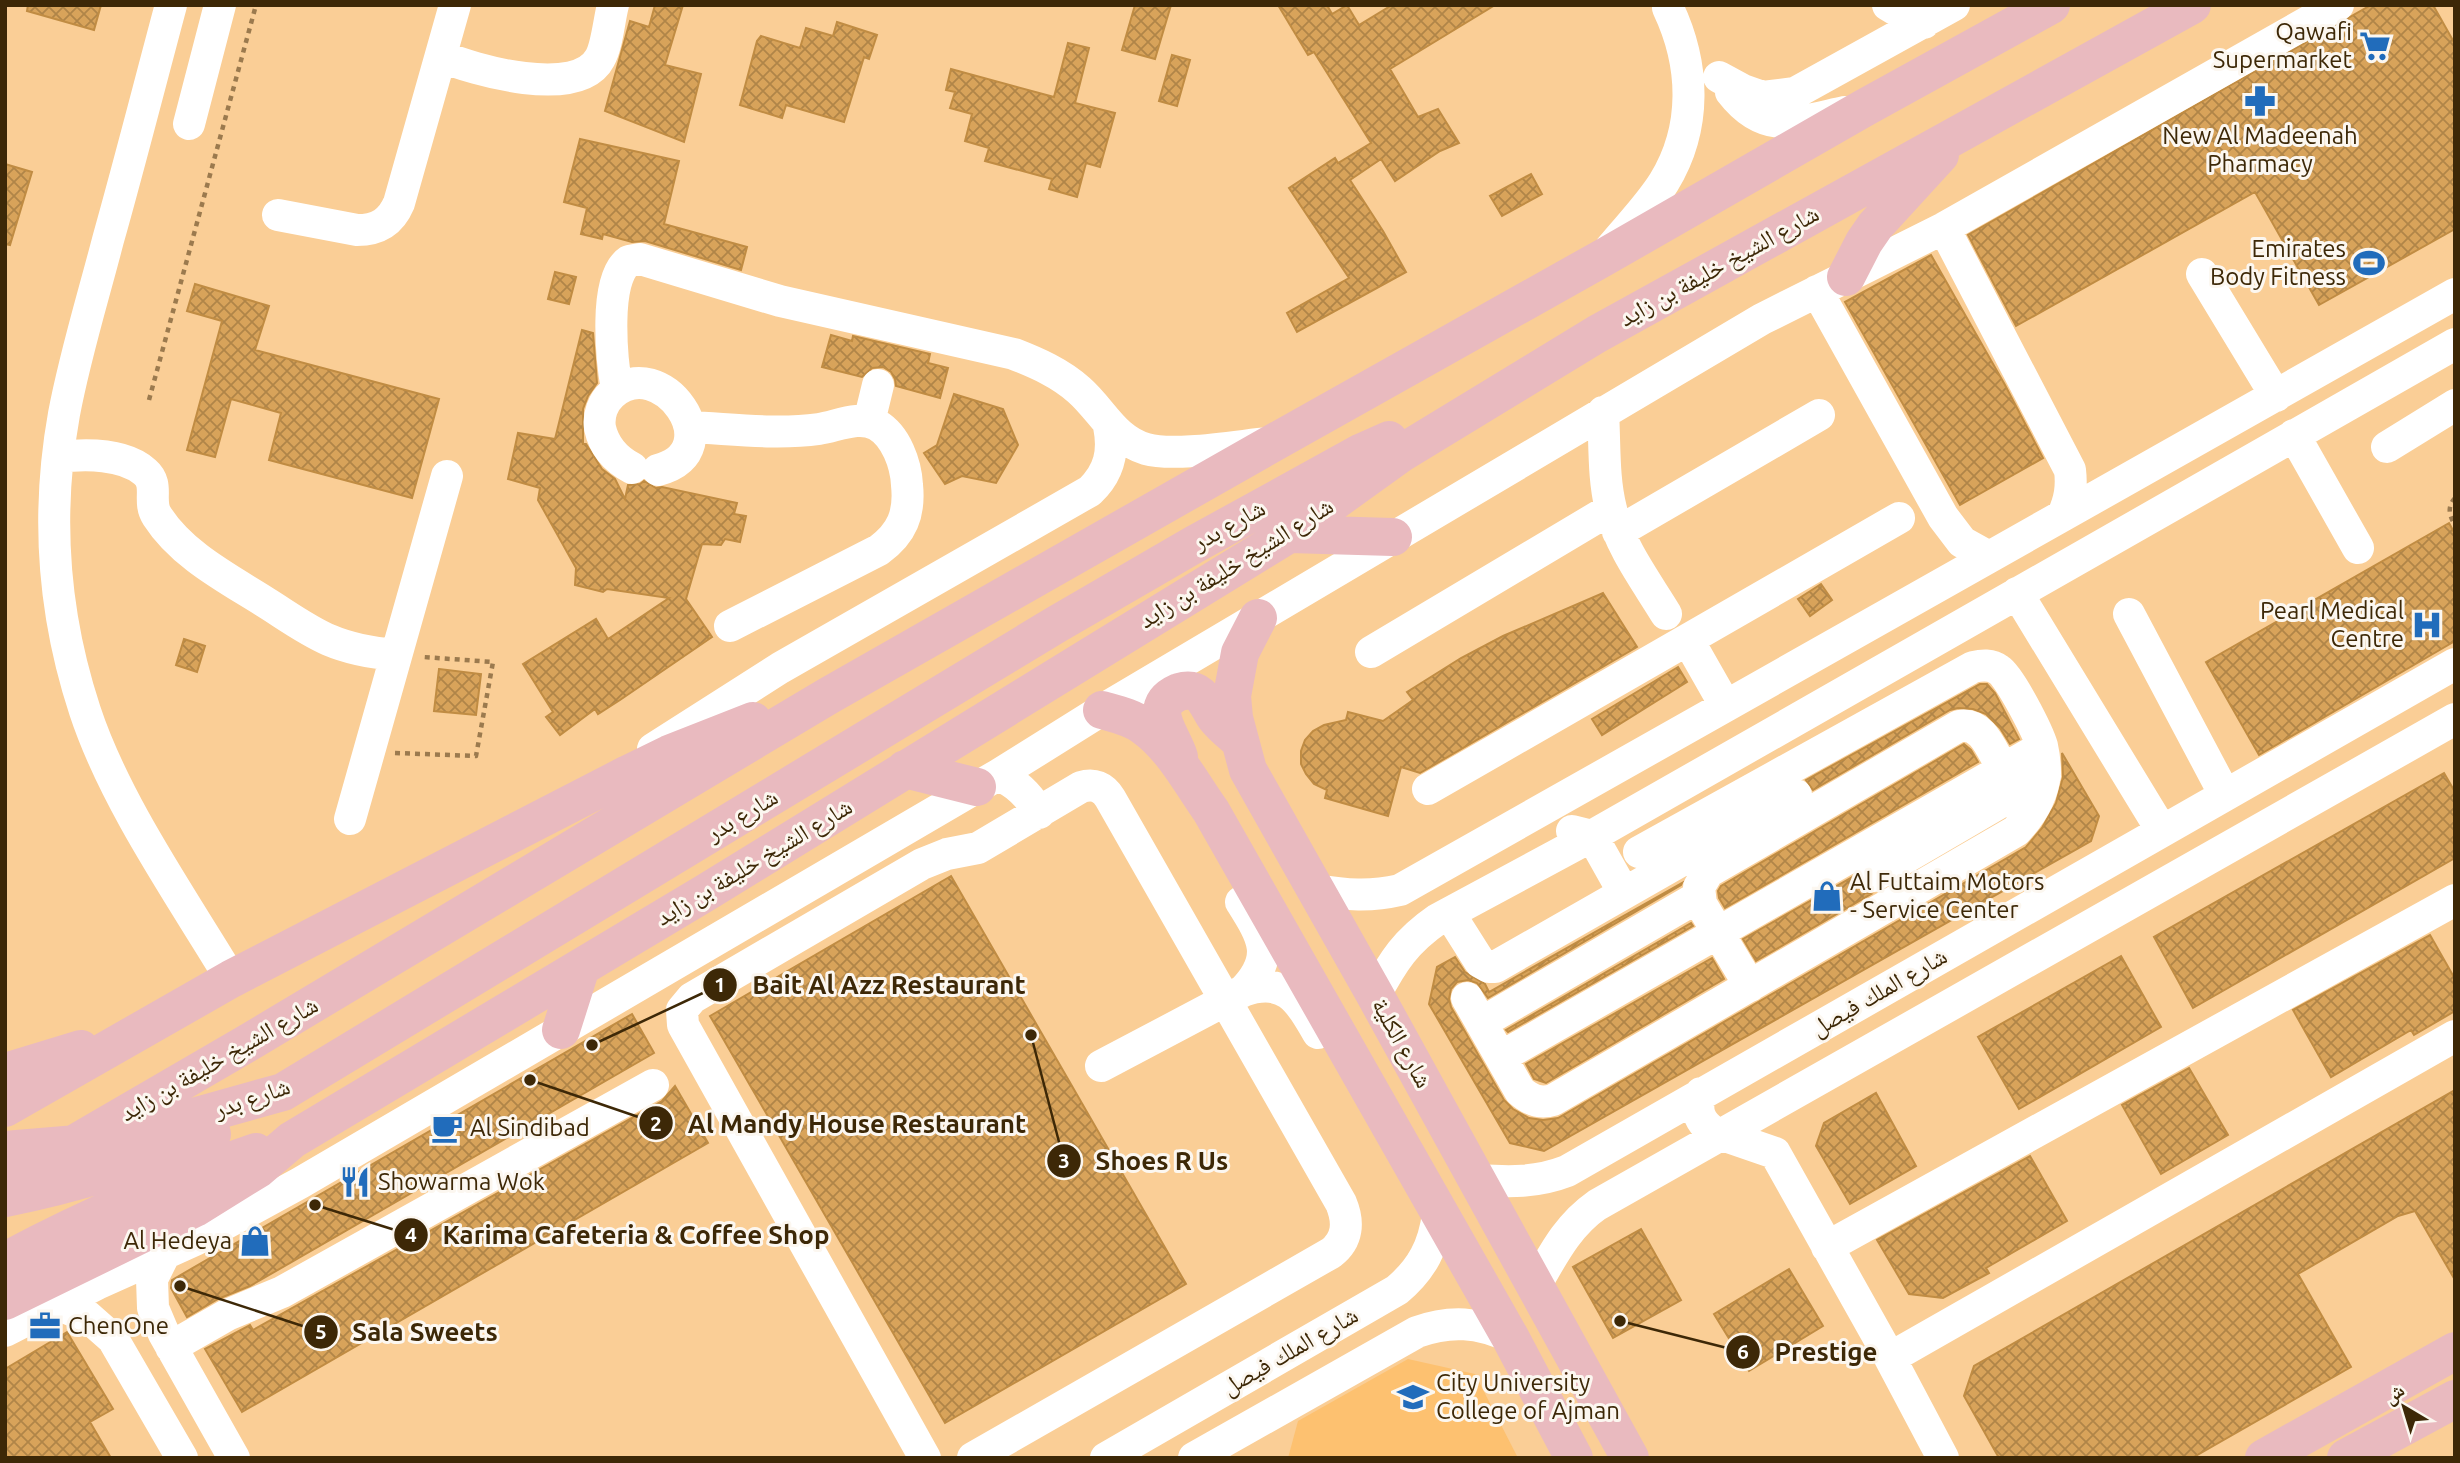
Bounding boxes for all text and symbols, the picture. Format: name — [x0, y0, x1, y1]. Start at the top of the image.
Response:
place label: Qawafi Supermarket — [2213, 18, 2353, 73]
supermarket icon: Qawafi Supermarket — [2358, 29, 2392, 63]
pharmacy icon: New Al Madeenah Pharmacy — [2243, 84, 2277, 118]
place label: New Al Madeenah Pharmacy — [2162, 122, 2358, 177]
street label: شارع الشيخ خليفة بن زايد — [1614, 199, 1824, 333]
place label: Emirates Body Fitness — [2210, 235, 2346, 290]
sports icon: Emirates Body Fitness — [2352, 246, 2386, 280]
street label: شارع الشيخ خليفة بن زايد — [1134, 492, 1339, 635]
street label: شارع بدر — [1187, 494, 1271, 558]
place label: Pearl Medical Centre — [2260, 597, 2404, 652]
hospital icon: Pearl Medical Centre — [2410, 608, 2444, 642]
street label: شارع بدر — [700, 783, 783, 849]
street label: شارع الشيخ خليفة بن زايد — [651, 792, 858, 933]
place label: Al Futtaim Motors - Service Center — [1850, 868, 2044, 923]
shop icon: Al Futtaim Motors - Service Center — [1810, 879, 1844, 913]
street label: شارع الملك فيصل — [1806, 942, 1953, 1043]
callout: Bait Al Azz Restaurant — [703, 961, 1039, 1008]
text: Bait Al Azz Restaurant — [752, 970, 1026, 999]
text: 1 — [714, 972, 726, 996]
street label: شارع الشيخ خليفة بن زايد — [115, 991, 324, 1128]
street label: شارع الكلية — [1365, 993, 1438, 1093]
street label: شارع بدر — [209, 1072, 294, 1125]
callout: Al Mandy House Restaurant — [639, 1100, 1040, 1147]
text: Al Mandy House Restaurant — [688, 1109, 1026, 1138]
cafe icon: Al Sindibad — [430, 1111, 464, 1145]
text: 2 — [650, 1111, 662, 1135]
place label: Al Sindibad — [470, 1114, 590, 1141]
callout: Shoes R Us — [1046, 1138, 1242, 1185]
text: Shoes R Us — [1096, 1146, 1228, 1175]
text: 3 — [1058, 1148, 1070, 1172]
restaurant icon: Showarma Wok — [338, 1165, 372, 1199]
place label: Showarma Wok — [378, 1168, 545, 1195]
callout: Karima Cafeteria & Coffee Shop — [394, 1212, 844, 1259]
text: Karima Cafeteria & Coffee Shop — [442, 1220, 830, 1249]
text: 4 — [405, 1222, 417, 1246]
shop icon: Al Hedeya — [238, 1224, 272, 1258]
place label: Al Hedeya — [123, 1227, 232, 1254]
street label: شارع الملك فيصل — [1217, 1301, 1364, 1402]
callout: Sala Sweets — [303, 1308, 512, 1355]
office icon: ChenOne — [28, 1309, 62, 1343]
place label: ChenOne — [68, 1312, 169, 1339]
text: Sala Sweets — [352, 1317, 498, 1346]
text: 5 — [315, 1319, 327, 1343]
callout: Prestige — [1726, 1329, 1892, 1376]
text: Prestige — [1775, 1337, 1877, 1366]
text: 6 — [1737, 1339, 1749, 1363]
place label: City University College of Ajman — [1436, 1369, 1620, 1424]
north arrow — [2369, 1372, 2439, 1442]
text: ش — [2379, 1379, 2409, 1409]
school or university icon: City University College of Ajman — [1396, 1380, 1430, 1414]

